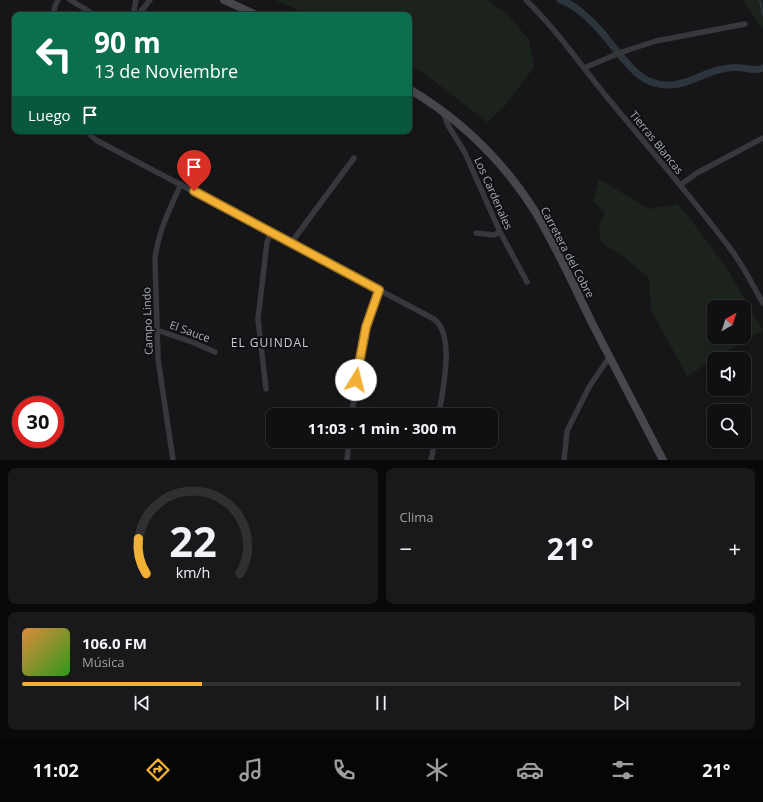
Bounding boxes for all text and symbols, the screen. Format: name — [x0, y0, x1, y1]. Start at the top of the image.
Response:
text: 90 m — [94, 23, 161, 61]
icon: left — [28, 28, 80, 80]
text: 13 de Noviembre — [94, 59, 238, 83]
icon: arrive — [79, 104, 101, 126]
text: Luego — [28, 105, 71, 125]
street label: Tierras Blancas — [627, 107, 687, 177]
pin — [177, 150, 211, 191]
street label: Los Cardenales — [471, 154, 517, 232]
icon: arrive — [183, 156, 205, 178]
street label: Carretera del Cobre — [538, 204, 598, 300]
street label: Campo Lindo — [138, 286, 156, 355]
north arrow — [707, 300, 751, 344]
map controls — [707, 300, 751, 448]
street label: El Sauce — [168, 317, 212, 345]
district label: EL GUINDAL — [231, 334, 309, 351]
button: sound — [707, 352, 751, 396]
position arrow — [335, 359, 377, 401]
speed limit sign: 30 — [12, 396, 64, 448]
button: search — [707, 404, 751, 448]
text: 11:03 · 1 min · 300 m — [308, 418, 456, 438]
text: Clima — [400, 508, 434, 526]
text: 22 — [169, 513, 217, 569]
text: 21° — [547, 528, 594, 569]
text: − — [400, 533, 412, 563]
text: + — [728, 533, 741, 563]
text: km/h — [175, 563, 210, 582]
text: 106.0 FM — [82, 633, 147, 653]
text: Música — [82, 653, 125, 671]
icon: previous — [131, 692, 153, 714]
icon: pause — [370, 692, 392, 714]
icon: next — [610, 692, 632, 714]
icon: directions — [144, 756, 172, 784]
icon: music — [237, 756, 265, 784]
icon: phone — [330, 756, 358, 784]
icon: climate — [423, 756, 451, 784]
icon: car — [516, 756, 544, 784]
icon: filters — [609, 756, 637, 784]
text: 11:02 — [33, 758, 79, 782]
text: 21° — [702, 758, 730, 782]

